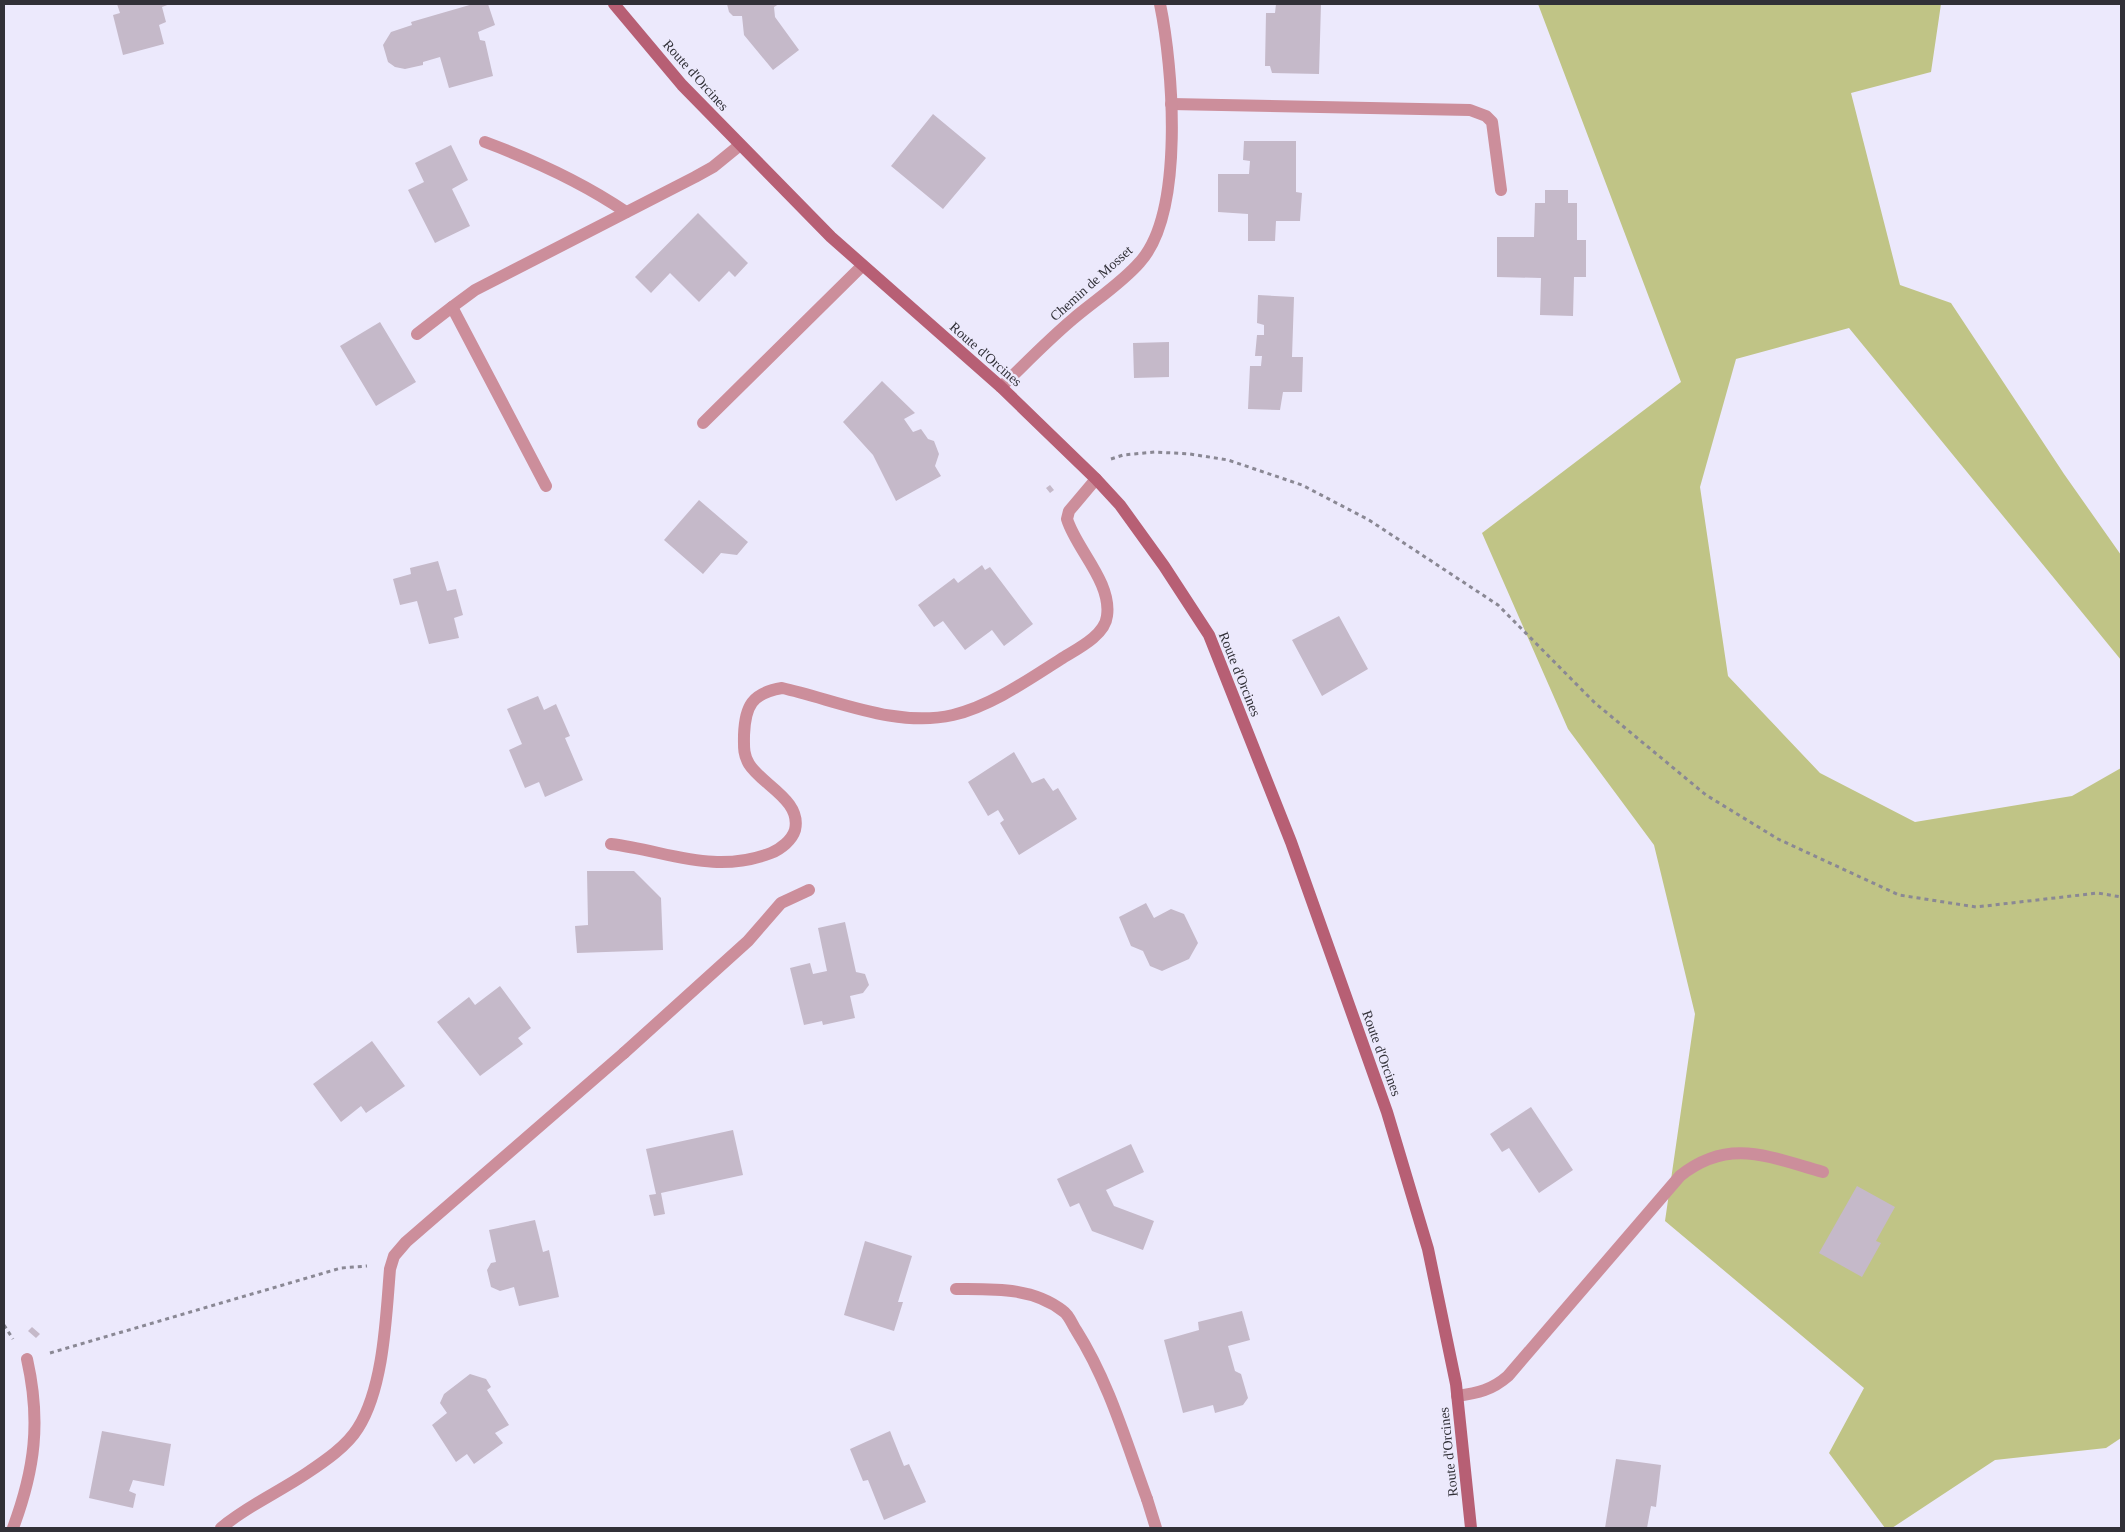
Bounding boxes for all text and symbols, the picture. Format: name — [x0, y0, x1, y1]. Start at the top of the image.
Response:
street label: Route d'Orcines — [660, 37, 731, 114]
street label: Chemin de Mosset — [1047, 243, 1135, 324]
street label: Route d'Orcines — [947, 319, 1025, 390]
street label: Route d'Orcines — [1216, 630, 1263, 719]
street label: Route d'Orcines — [1359, 1008, 1404, 1098]
street label: Route d'Orcines — [1436, 1406, 1461, 1497]

